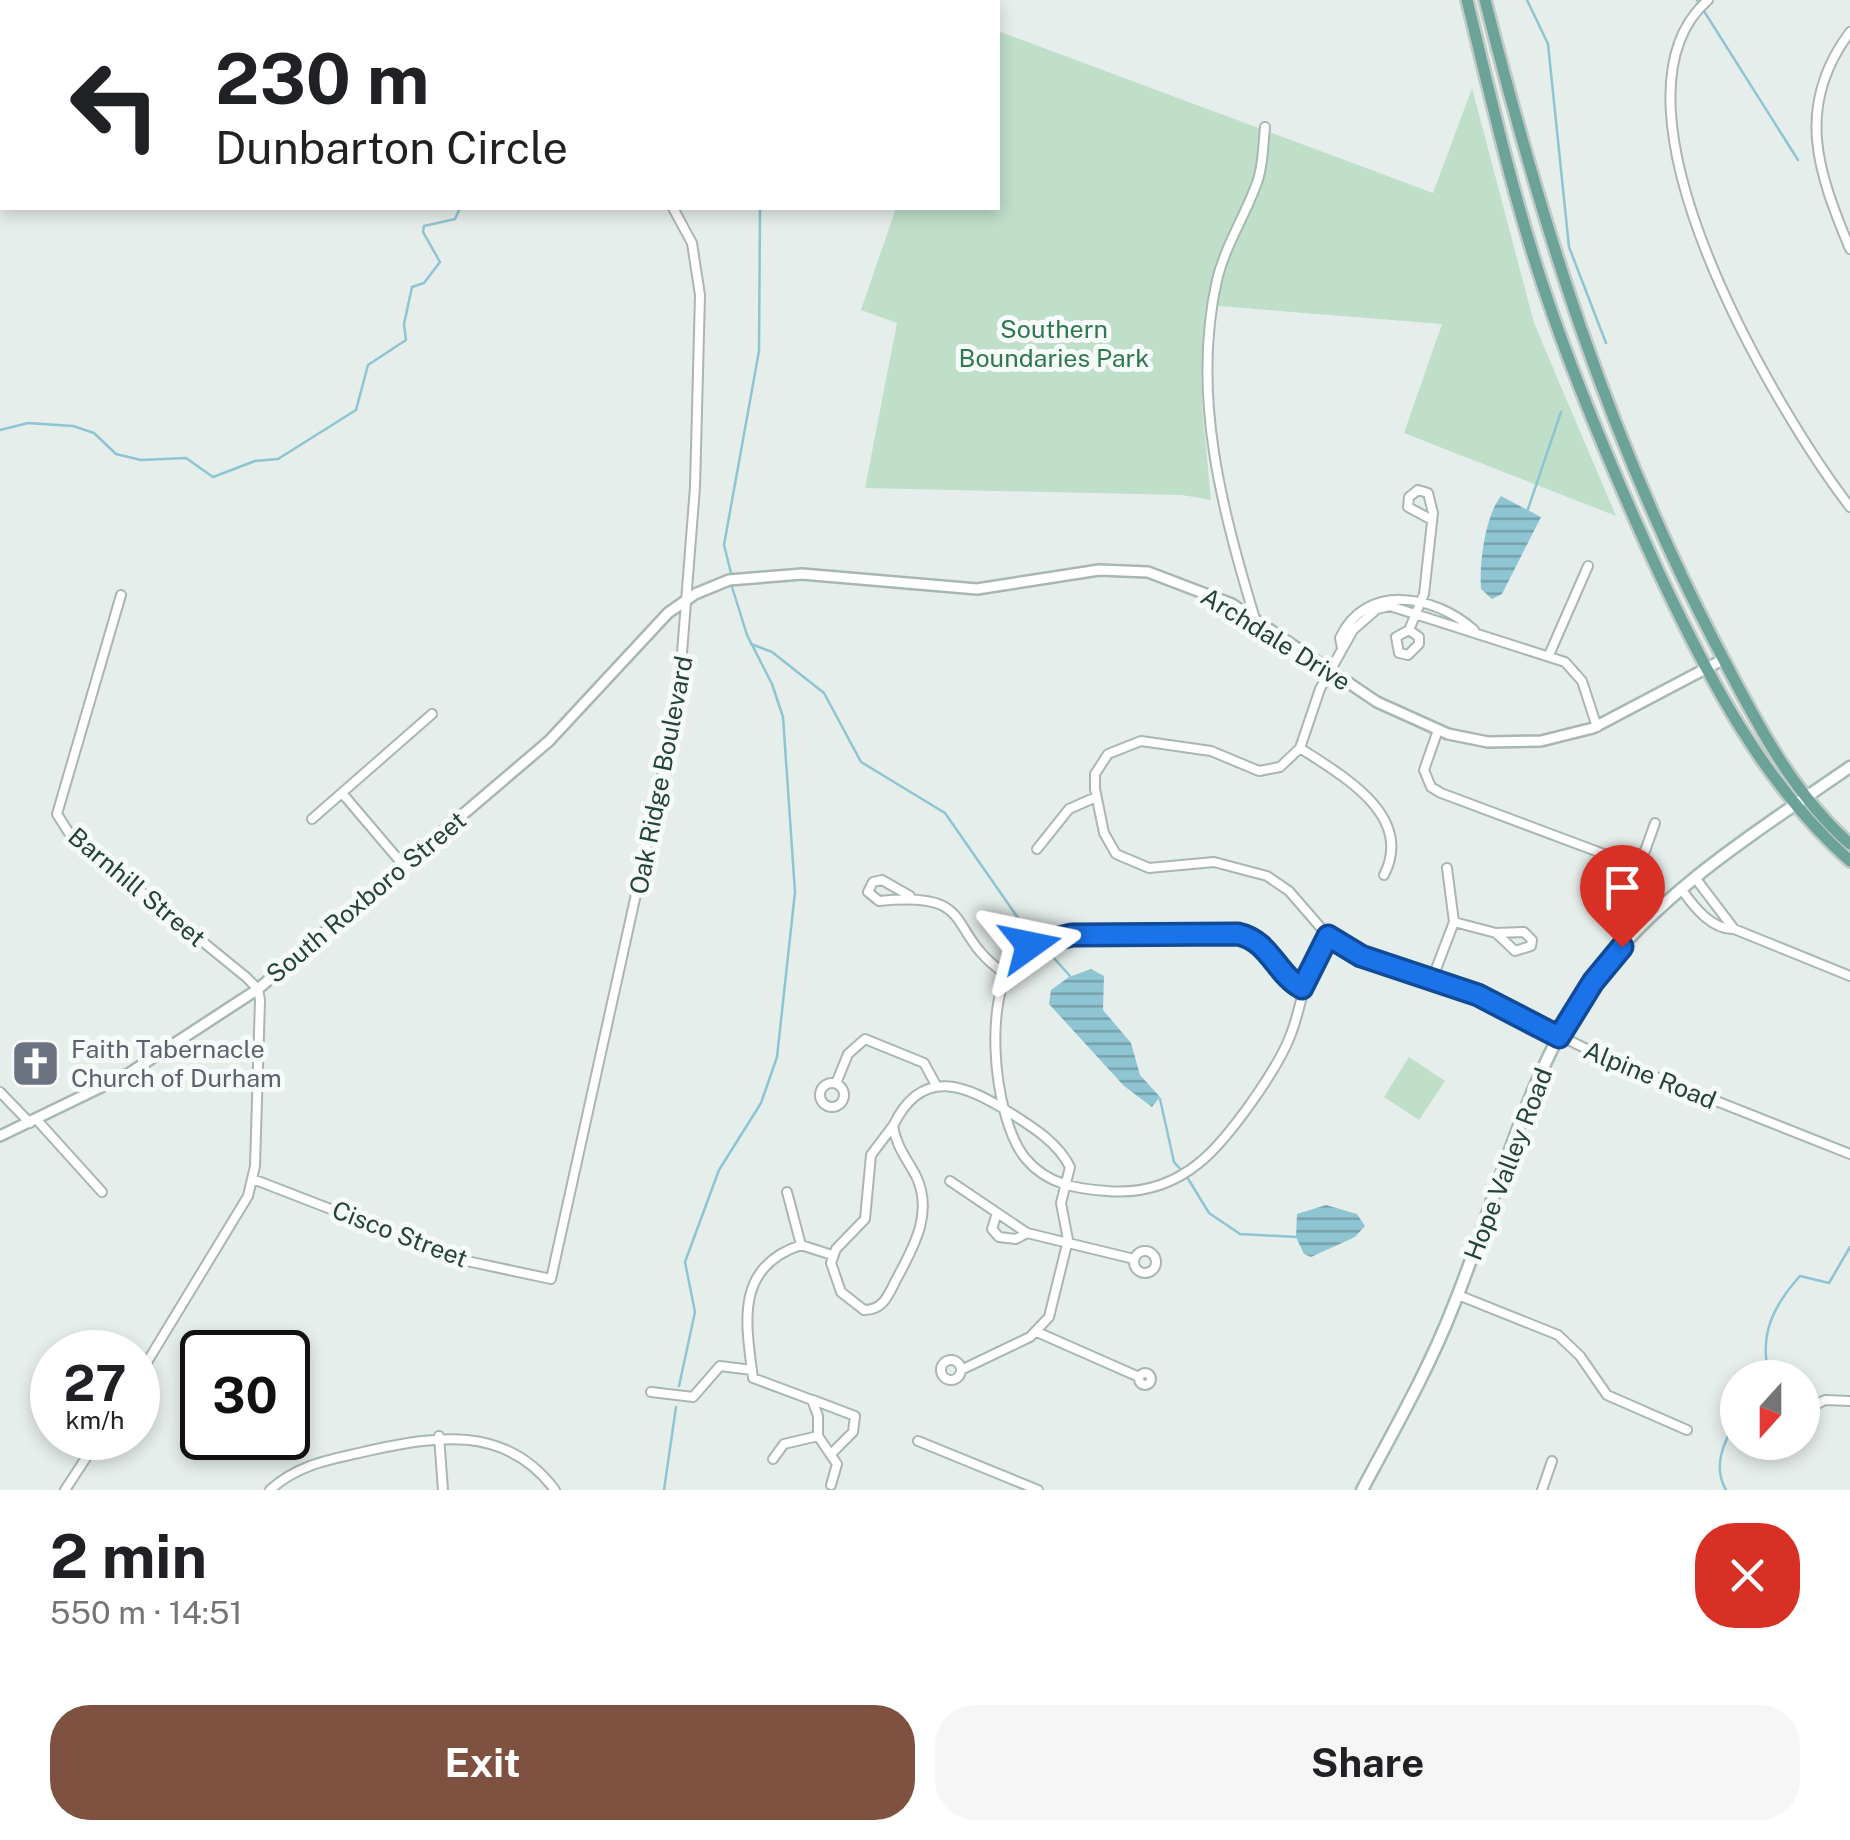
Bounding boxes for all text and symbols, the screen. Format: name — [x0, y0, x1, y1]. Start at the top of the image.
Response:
text: 230 m — [215, 37, 429, 120]
icon: left — [50, 40, 180, 170]
text: Dunbarton Circle — [215, 121, 568, 174]
park label: Southern Boundaries Park — [959, 314, 1149, 373]
street label: Archdale Drive — [1196, 581, 1356, 697]
street label: Oak Ridge Boulevard — [623, 653, 699, 897]
street label: South Roxboro Street — [260, 805, 472, 989]
street label: Barnhill Street — [62, 821, 212, 953]
pin — [1580, 845, 1665, 948]
icon: arrive — [1595, 860, 1650, 915]
position arrow — [978, 893, 1082, 997]
place label: Faith Tabernacle Church of Durham — [71, 1034, 282, 1093]
street label: Alpine Road — [1579, 1035, 1721, 1115]
church icon: Faith Tabernacle Church of Durham — [10, 1037, 62, 1089]
street label: Hope Valley Road — [1457, 1064, 1559, 1264]
street label: Cisco Street — [328, 1194, 472, 1274]
speed limit sign: 30 — [180, 1330, 310, 1460]
text: 27 — [63, 1353, 127, 1412]
north arrow — [1720, 1360, 1820, 1460]
map controls — [1720, 1360, 1820, 1460]
text: km/h — [66, 1405, 124, 1435]
text: 2 min — [50, 1521, 207, 1592]
button: close — [1695, 1523, 1800, 1628]
text: 550 m · 14:51 — [50, 1594, 243, 1631]
button: Exit — [50, 1705, 915, 1820]
button: Share — [935, 1705, 1800, 1820]

